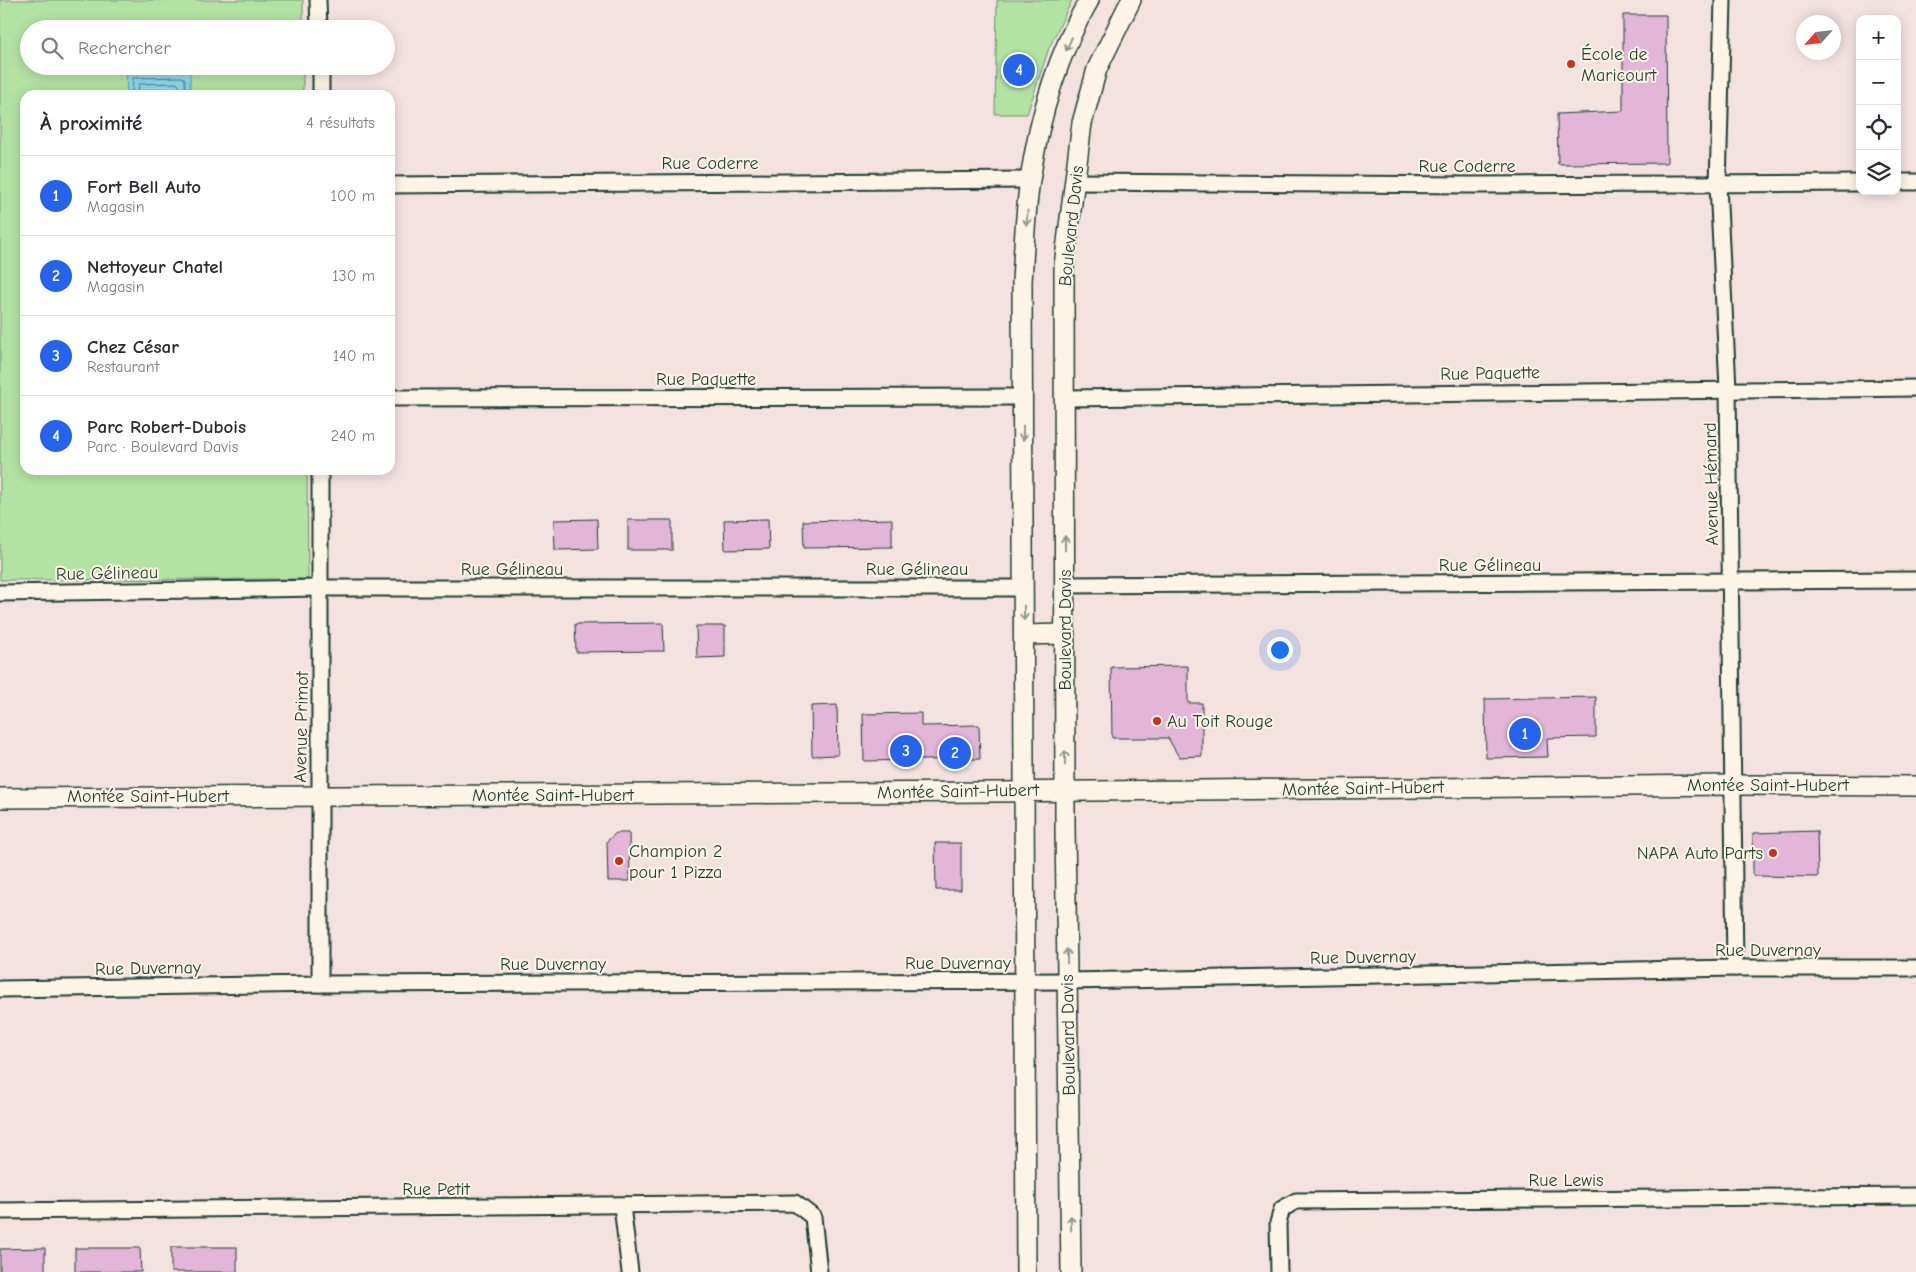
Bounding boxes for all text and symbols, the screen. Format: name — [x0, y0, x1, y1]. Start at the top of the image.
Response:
north arrow — [1796, 15, 1841, 60]
map controls — [1856, 15, 1901, 195]
button: + — [1856, 15, 1901, 60]
search box — [20, 20, 395, 75]
icon: search — [38, 34, 66, 62]
one-way arrow — [1063, 36, 1073, 51]
text: Rechercher — [78, 37, 171, 59]
place label: École de Maricourt — [1581, 43, 1657, 86]
pin: 4 — [1003, 51, 1035, 89]
marker: École de Maricourt — [1565, 58, 1577, 70]
button: − — [1856, 60, 1901, 105]
button: locate — [1856, 105, 1901, 150]
text: À proximité — [40, 111, 142, 135]
text: 4 résultats — [306, 114, 375, 132]
button: layers — [1856, 150, 1901, 195]
street label: Rue Coderre — [661, 153, 759, 174]
street label: Rue Coderre — [1418, 156, 1516, 177]
street label: Boulevard Davis — [1055, 165, 1088, 287]
text: Fort Bell Auto — [87, 176, 201, 198]
text: 1 — [53, 187, 59, 205]
text: 100 m — [331, 187, 375, 205]
text: Magasin — [87, 198, 145, 216]
one-way arrow — [1022, 210, 1032, 226]
text: Nettoyeur Chatel — [87, 256, 223, 278]
text: 2 — [52, 267, 60, 285]
text: 130 m — [332, 267, 375, 285]
text: Magasin — [87, 278, 145, 296]
text: Chez César — [87, 336, 179, 358]
text: 3 — [52, 347, 60, 365]
text: 140 m — [333, 347, 375, 365]
text: Restaurant — [87, 358, 159, 376]
street label: Rue Paquette — [1440, 362, 1540, 385]
street label: Rue Paquette — [656, 369, 756, 390]
text: Parc Robert-Dubois — [87, 416, 246, 438]
street label: Avenue Hémard — [1700, 422, 1723, 546]
one-way arrow — [1018, 424, 1028, 441]
text: 4 — [52, 427, 60, 445]
text: 240 m — [331, 427, 375, 445]
text: Parc · Boulevard Davis — [87, 438, 238, 456]
one-way arrow — [1060, 536, 1070, 552]
street label: Rue Gélineau — [1439, 555, 1541, 576]
street label: Rue Gélineau — [461, 559, 563, 580]
street label: Rue Gélineau — [866, 559, 968, 580]
street label: Rue Gélineau — [56, 562, 158, 585]
street label: Boulevard Davis — [1055, 569, 1076, 691]
one-way arrow — [1019, 604, 1029, 621]
your location — [1267, 637, 1293, 663]
street label: Avenue Primot — [290, 670, 313, 783]
place label: Au Toit Rouge — [1167, 711, 1273, 732]
marker: Au Toit Rouge — [1151, 715, 1163, 727]
pin: 1 — [1509, 715, 1541, 753]
pin: 3 — [890, 732, 922, 770]
pin: 2 — [939, 734, 971, 772]
one-way arrow — [1060, 751, 1070, 767]
street label: Montée Saint-Hubert — [1687, 775, 1850, 796]
street label: Montée Saint-Hubert — [1282, 777, 1445, 800]
street label: Montée Saint-Hubert — [877, 780, 1040, 803]
street label: Montée Saint-Hubert — [472, 785, 635, 806]
street label: Montée Saint-Hubert — [67, 786, 230, 807]
place label: Champion 2 pour 1 Pizza — [629, 841, 722, 883]
place label: NAPA Auto Parts — [1637, 843, 1763, 864]
marker: NAPA Auto Parts — [1767, 847, 1779, 859]
marker: Champion 2 pour 1 Pizza — [613, 855, 625, 867]
street label: Rue Duvernay — [1715, 940, 1822, 961]
street label: Rue Duvernay — [1310, 946, 1417, 969]
one-way arrow — [1063, 948, 1072, 964]
street label: Rue Duvernay — [905, 953, 1012, 974]
street label: Rue Duvernay — [500, 954, 607, 975]
street label: Rue Duvernay — [95, 957, 202, 980]
street label: Boulevard Davis — [1057, 974, 1080, 1096]
street label: Rue Lewis — [1528, 1170, 1604, 1191]
street label: Rue Petit — [402, 1179, 471, 1200]
one-way arrow — [1066, 1216, 1075, 1232]

